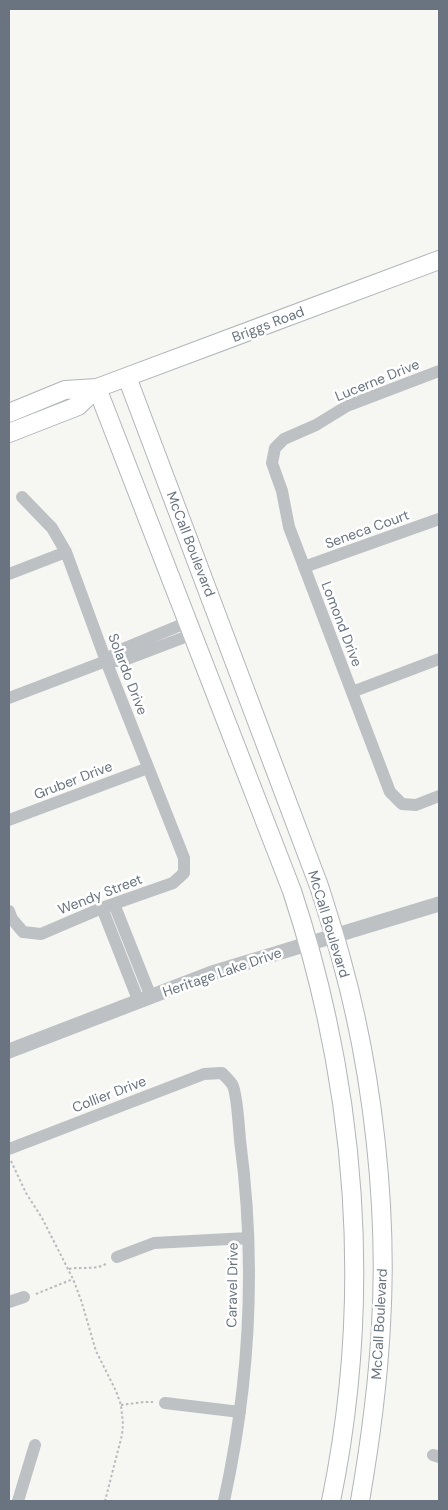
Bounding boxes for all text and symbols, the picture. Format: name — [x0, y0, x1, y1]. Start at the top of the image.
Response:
street label: Briggs Road — [229, 302, 307, 346]
street label: Lucerne Drive — [332, 355, 422, 405]
street label: McCall Boulevard — [163, 489, 219, 599]
street label: Seneca Court — [322, 505, 412, 553]
street label: Lomond Drive — [317, 579, 367, 669]
street label: Solardo Drive — [104, 631, 152, 717]
street label: Gruber Drive — [31, 757, 115, 803]
street label: McCall Boulevard — [304, 868, 354, 980]
street label: Wendy Street — [55, 870, 145, 918]
street label: Heritage Lake Drive — [160, 943, 284, 1001]
street label: Collier Drive — [69, 1072, 149, 1116]
street label: Caravel Drive — [222, 1242, 242, 1328]
street label: McCall Boulevard — [367, 1268, 391, 1380]

